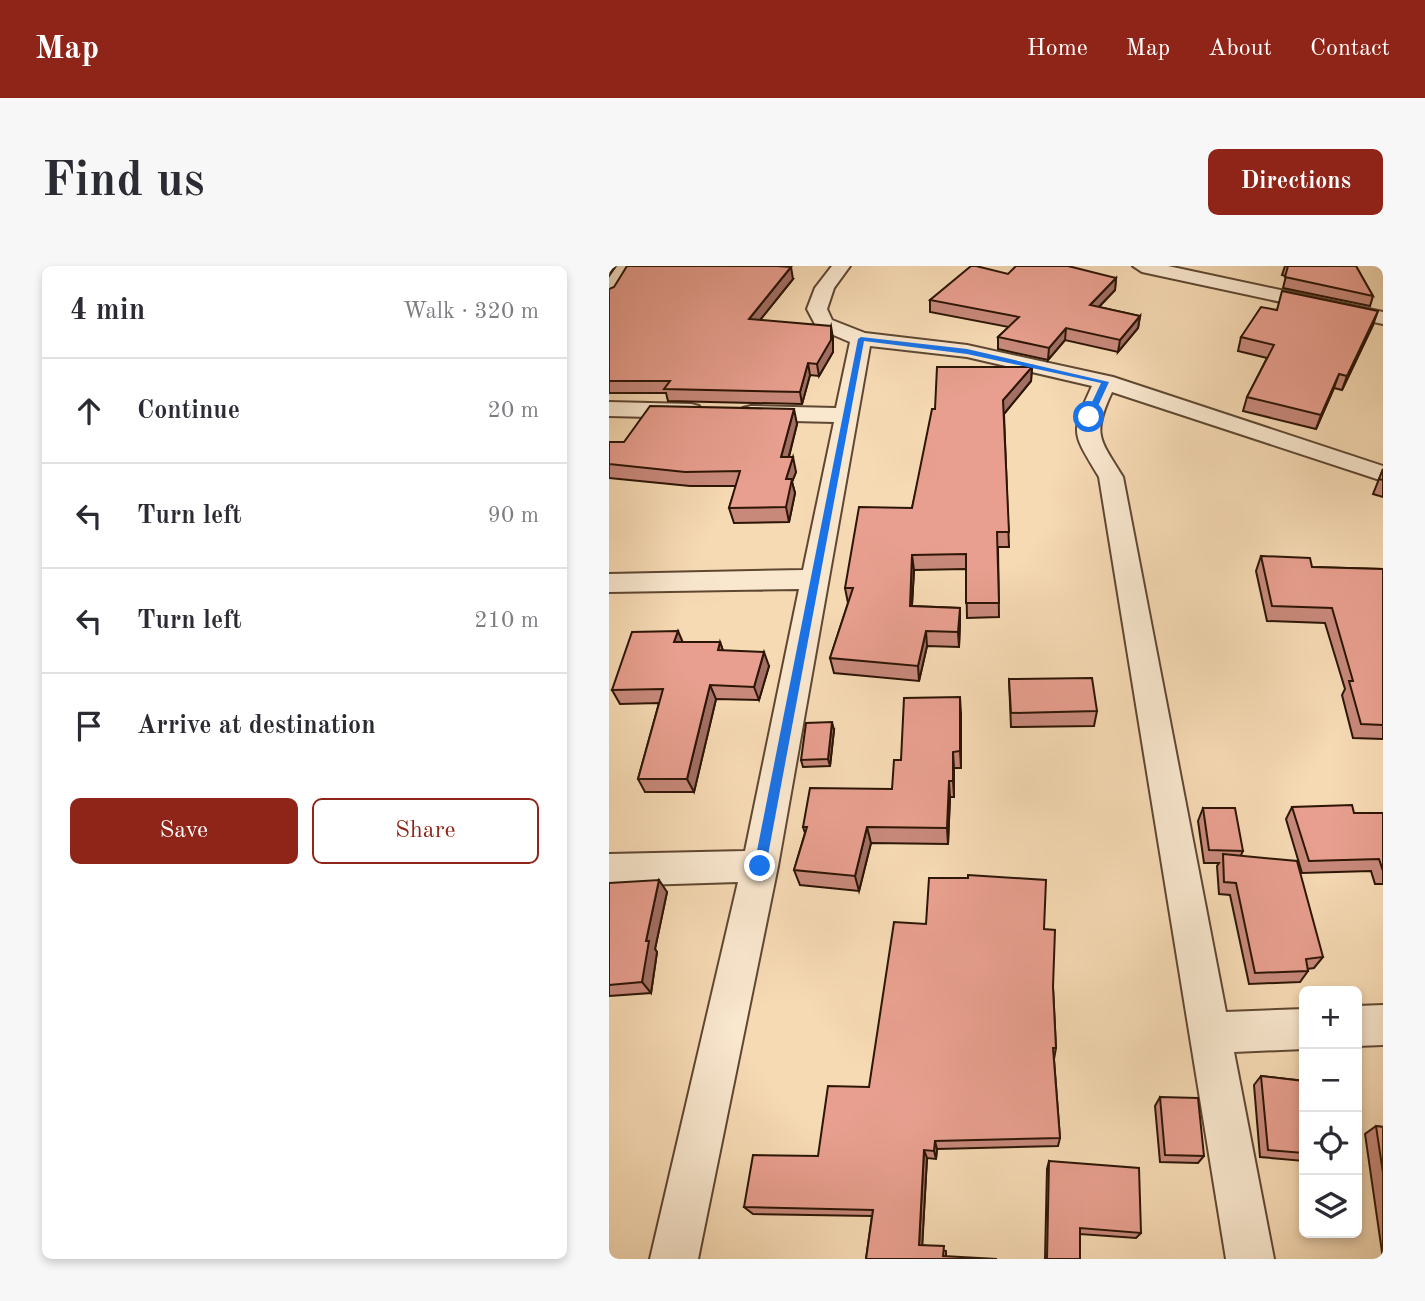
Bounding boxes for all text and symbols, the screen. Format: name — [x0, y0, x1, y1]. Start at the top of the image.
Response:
text: Map — [35, 33, 99, 66]
text: Home — [1027, 37, 1088, 61]
text: Map — [1126, 37, 1170, 61]
text: About — [1208, 37, 1272, 61]
text: Contact — [1310, 37, 1390, 61]
button: Directions — [1208, 149, 1383, 215]
text: Find us — [42, 158, 205, 207]
text: 4 min — [70, 296, 145, 326]
text: Walk · 320 m — [403, 300, 539, 323]
icon: ahead — [70, 392, 108, 430]
text: Continue — [137, 398, 240, 424]
text: 20 m — [488, 399, 539, 422]
route start — [1073, 401, 1104, 432]
icon: left — [70, 497, 108, 535]
text: Turn left — [137, 503, 242, 529]
text: 90 m — [488, 504, 539, 527]
icon: left — [70, 602, 108, 640]
text: Turn left — [137, 608, 242, 634]
text: 210 m — [474, 609, 539, 632]
icon: arrive — [70, 707, 108, 745]
text: Arrive at destination — [137, 713, 376, 739]
button: Save — [70, 798, 298, 864]
button: Share — [312, 798, 539, 864]
route end — [744, 850, 775, 881]
map controls — [1299, 986, 1362, 1238]
button: + — [1299, 986, 1362, 1049]
button: − — [1299, 1049, 1362, 1112]
button: locate — [1299, 1112, 1362, 1175]
button: layers — [1299, 1175, 1362, 1238]

